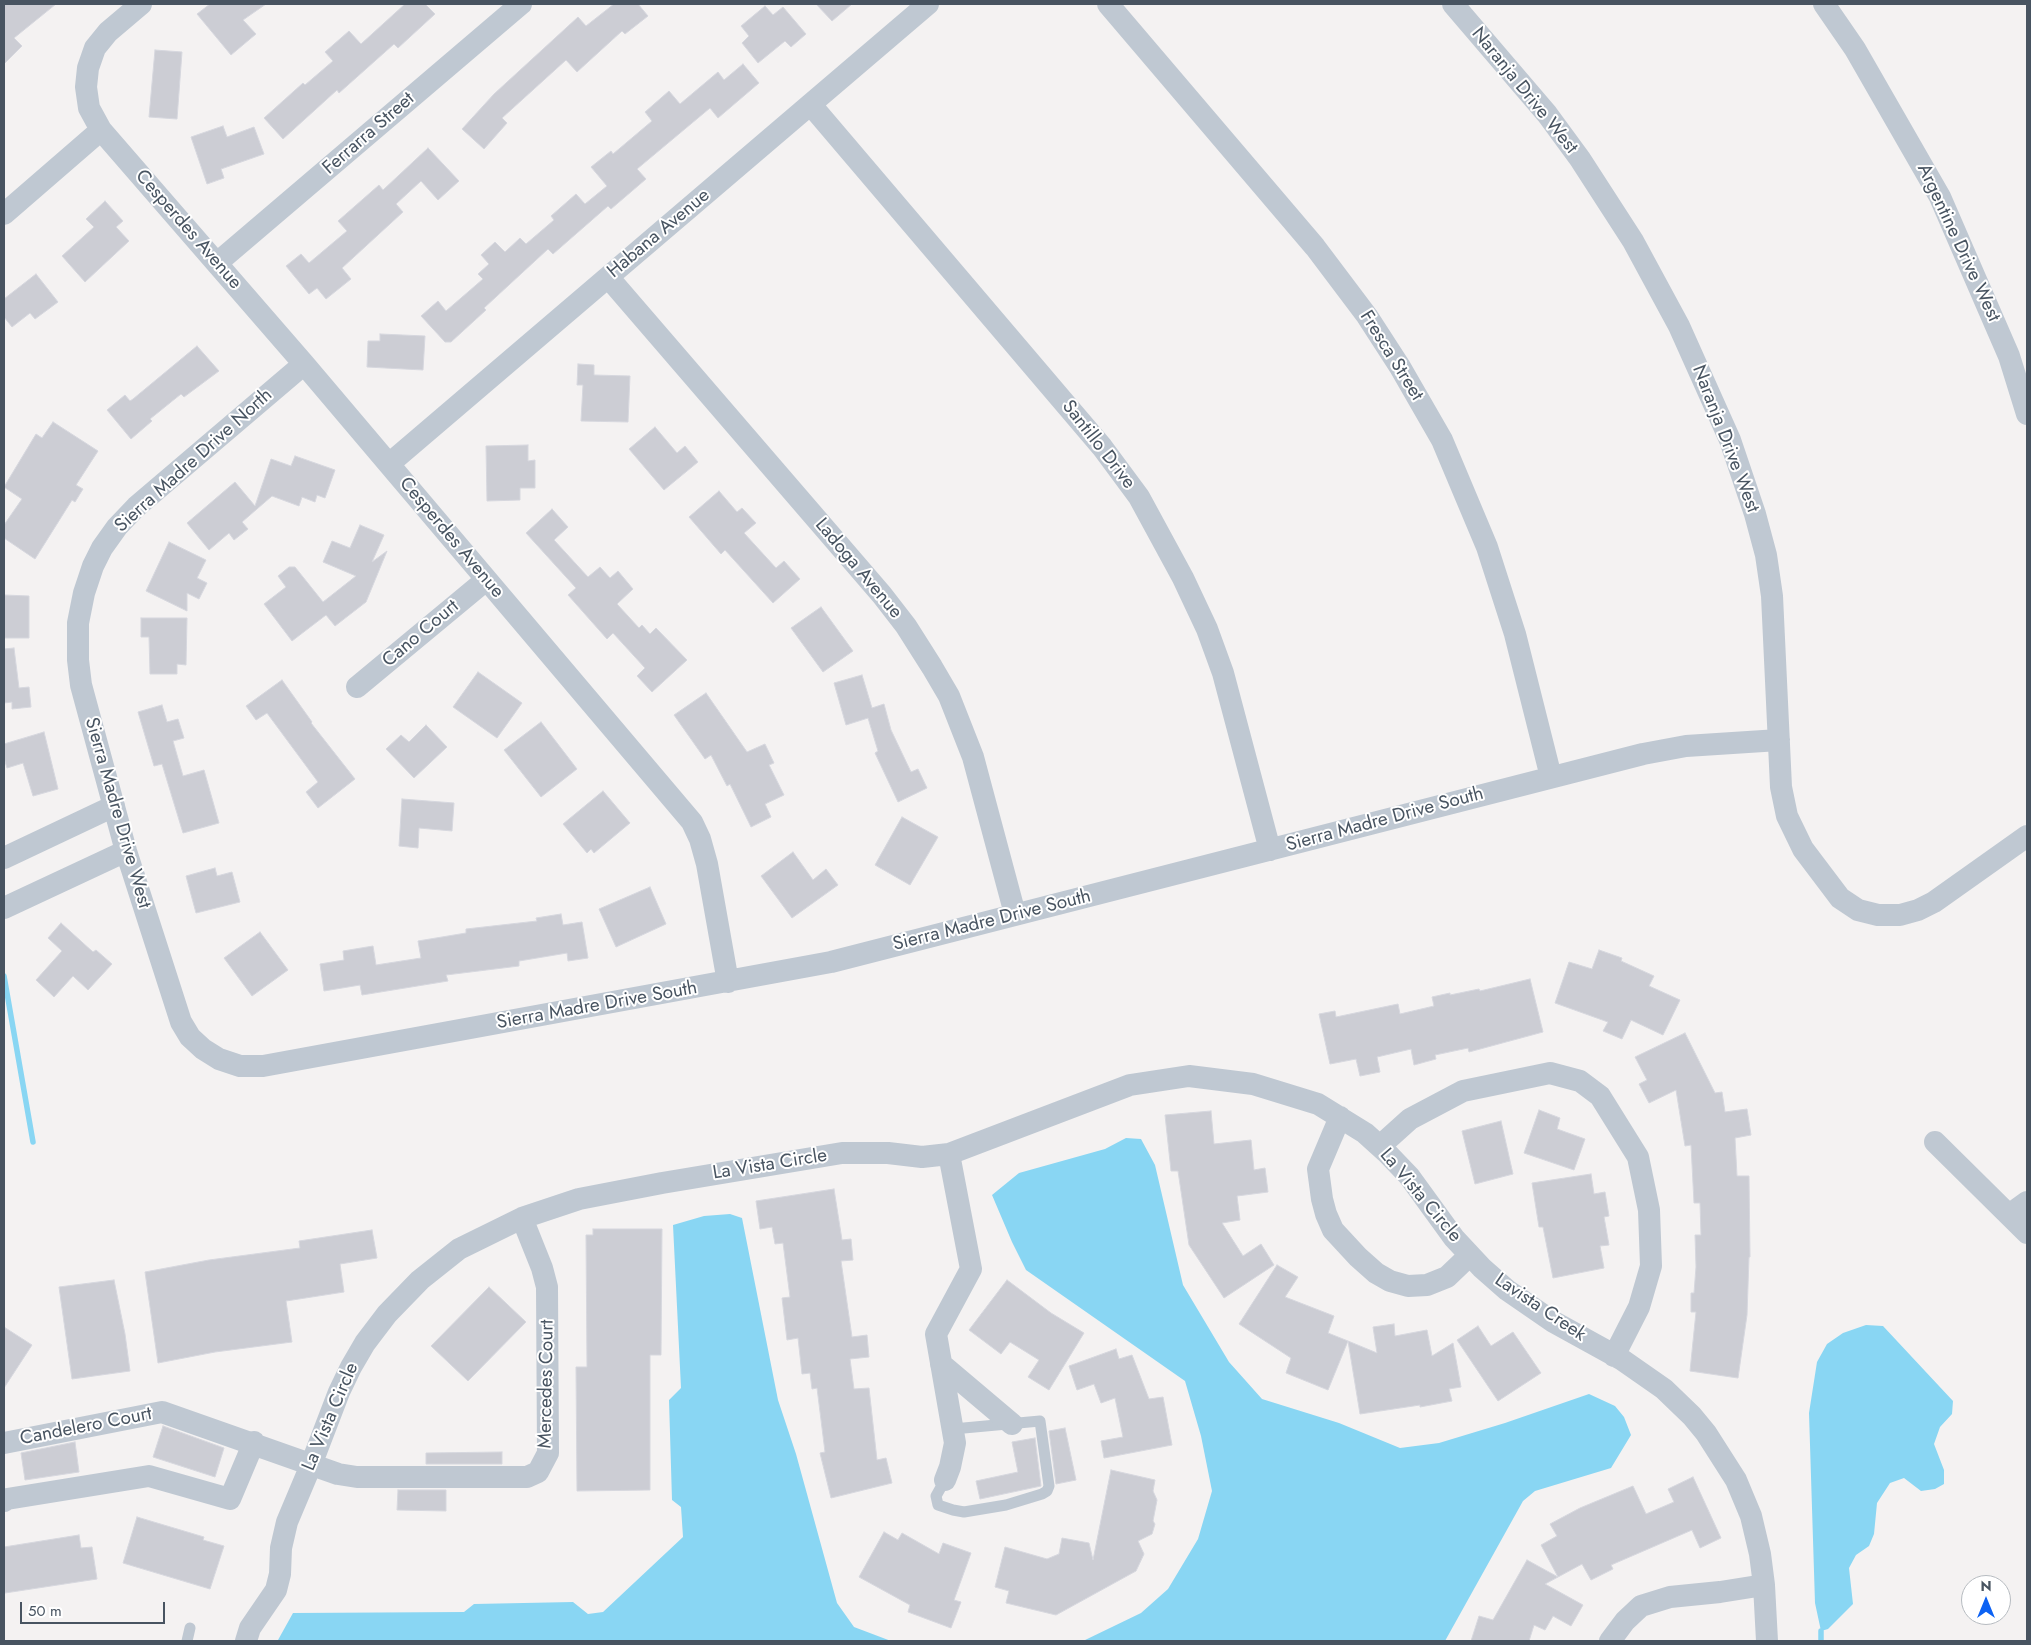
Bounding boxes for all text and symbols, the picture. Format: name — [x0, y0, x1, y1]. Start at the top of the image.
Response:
street label: Naranja Drive West — [1466, 23, 1582, 159]
street label: Ferrarra Street — [318, 88, 420, 180]
street label: Argentine Drive West — [1911, 160, 2005, 326]
street label: Cesperdes Avenue — [130, 166, 246, 294]
street label: Habana Avenue — [603, 185, 715, 283]
street label: Fresca Street — [1354, 307, 1428, 405]
street label: Naranja Drive West — [1686, 362, 1764, 516]
street label: Sierra Madre Drive North — [111, 384, 277, 538]
street label: Santillo Drive — [1056, 396, 1140, 494]
street label: Cesperdes Avenue — [394, 473, 508, 603]
street label: Ladoga Avenue — [809, 514, 907, 624]
street label: Cano Court — [378, 595, 464, 673]
street label: Sierra Madre Drive West — [79, 715, 155, 911]
street label: Sierra Madre Drive South — [1284, 783, 1486, 857]
street label: Sierra Madre Drive South — [891, 885, 1093, 957]
street label: Sierra Madre Drive South — [495, 977, 699, 1035]
street label: La Vista Circle — [1374, 1144, 1466, 1248]
street label: La Vista Circle — [711, 1145, 829, 1185]
street label: Lavista Creek — [1490, 1269, 1590, 1347]
street label: Mercedes Court — [534, 1319, 560, 1449]
street label: La Vista Circle — [298, 1359, 364, 1475]
street label: Candelero Court — [18, 1403, 154, 1451]
north arrow — [1961, 1575, 2011, 1625]
text: N — [1980, 1576, 1992, 1596]
scale bar — [22, 1592, 168, 1624]
text: 50 m — [28, 1600, 62, 1622]

